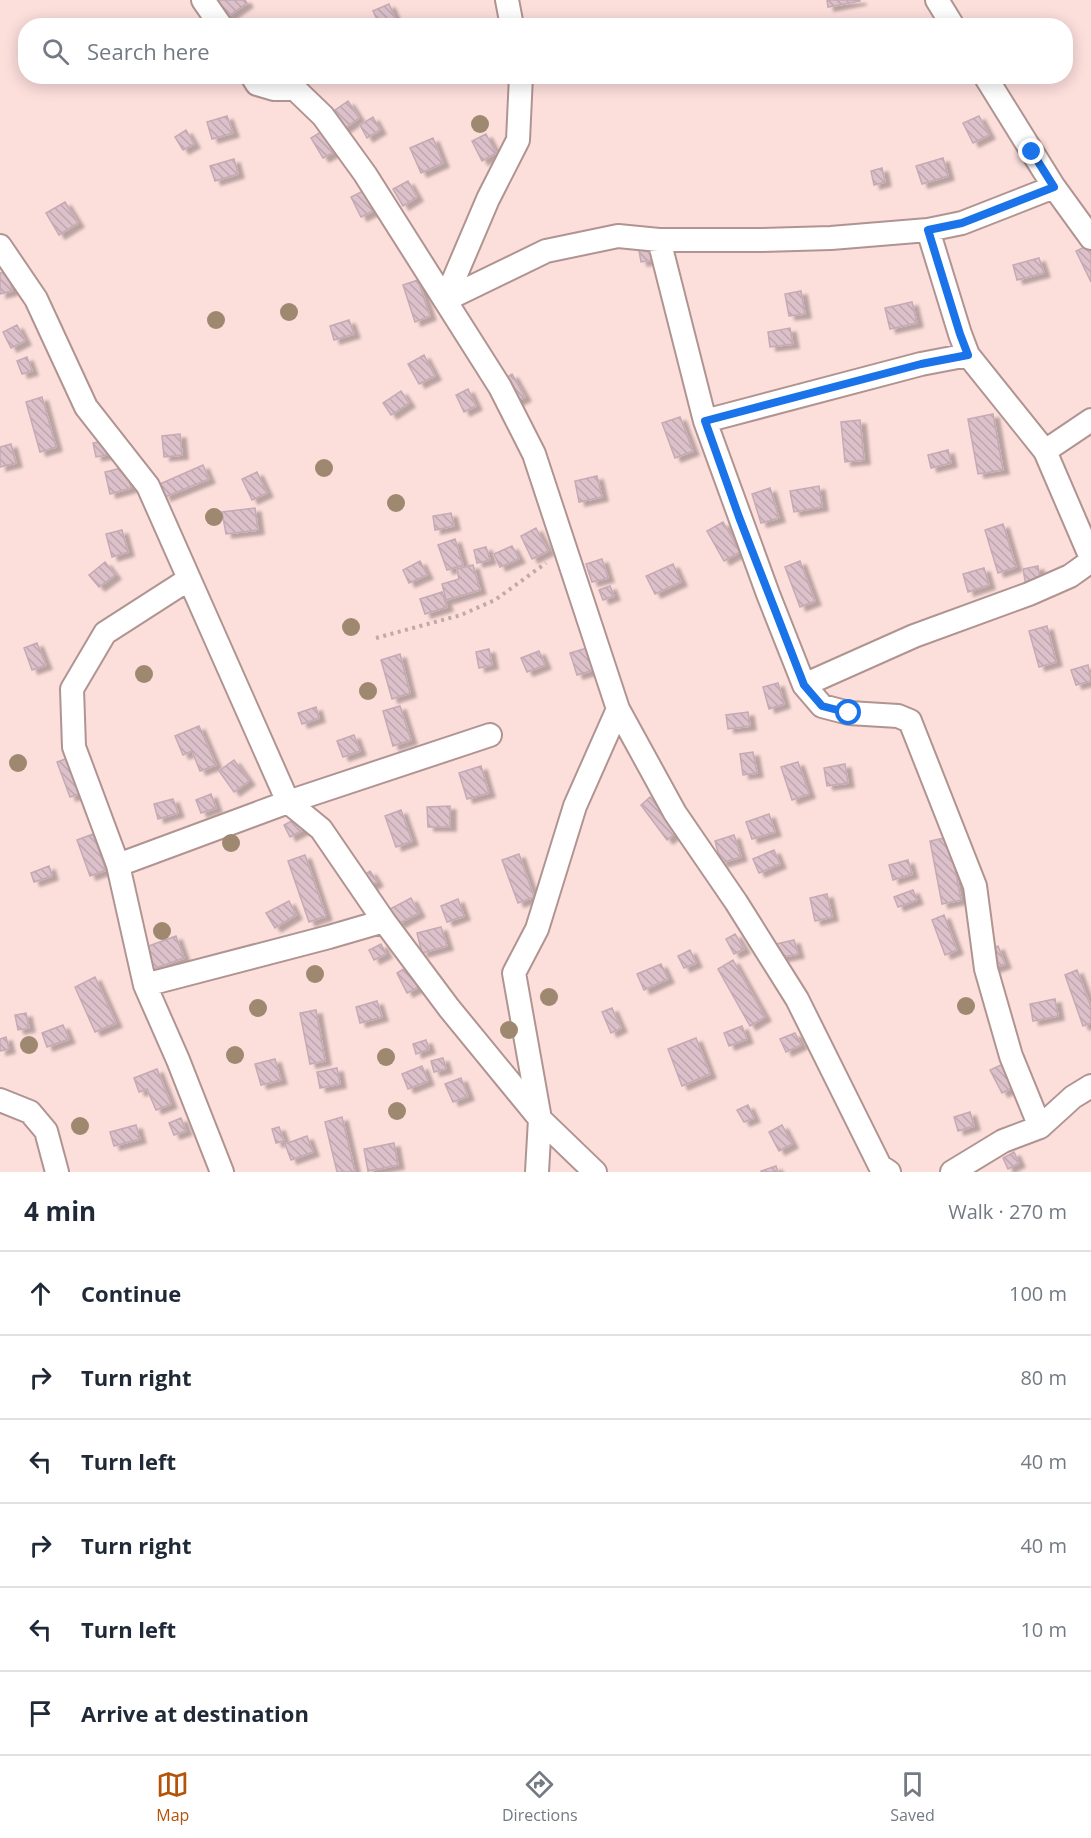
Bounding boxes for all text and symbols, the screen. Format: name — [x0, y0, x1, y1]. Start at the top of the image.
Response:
search box — [18, 18, 1073, 84]
icon: search — [39, 35, 72, 68]
text: Search here — [87, 36, 210, 66]
route end — [1018, 138, 1044, 164]
route start — [835, 699, 861, 725]
text: 4 min — [24, 1193, 96, 1229]
text: Walk · 270 m — [948, 1198, 1067, 1225]
icon: ahead — [24, 1277, 57, 1310]
text: Continue — [81, 1278, 181, 1308]
text: 100 m — [1009, 1280, 1067, 1307]
icon: right — [24, 1361, 57, 1394]
text: Turn right — [81, 1362, 192, 1392]
text: 80 m — [1020, 1364, 1067, 1391]
icon: left — [24, 1445, 57, 1478]
text: Turn left — [81, 1446, 176, 1476]
text: 40 m — [1020, 1448, 1067, 1475]
icon: right — [24, 1529, 57, 1562]
text: Turn right — [81, 1530, 192, 1560]
text: 40 m — [1020, 1532, 1067, 1559]
icon: left — [24, 1613, 57, 1646]
text: Turn left — [81, 1614, 176, 1644]
text: 10 m — [1020, 1616, 1067, 1643]
icon: arrive — [24, 1697, 57, 1730]
text: Arrive at destination — [81, 1698, 309, 1728]
tab: Map — [156, 1768, 189, 1826]
tab: Directions — [502, 1768, 578, 1826]
tab: Saved — [890, 1768, 935, 1826]

